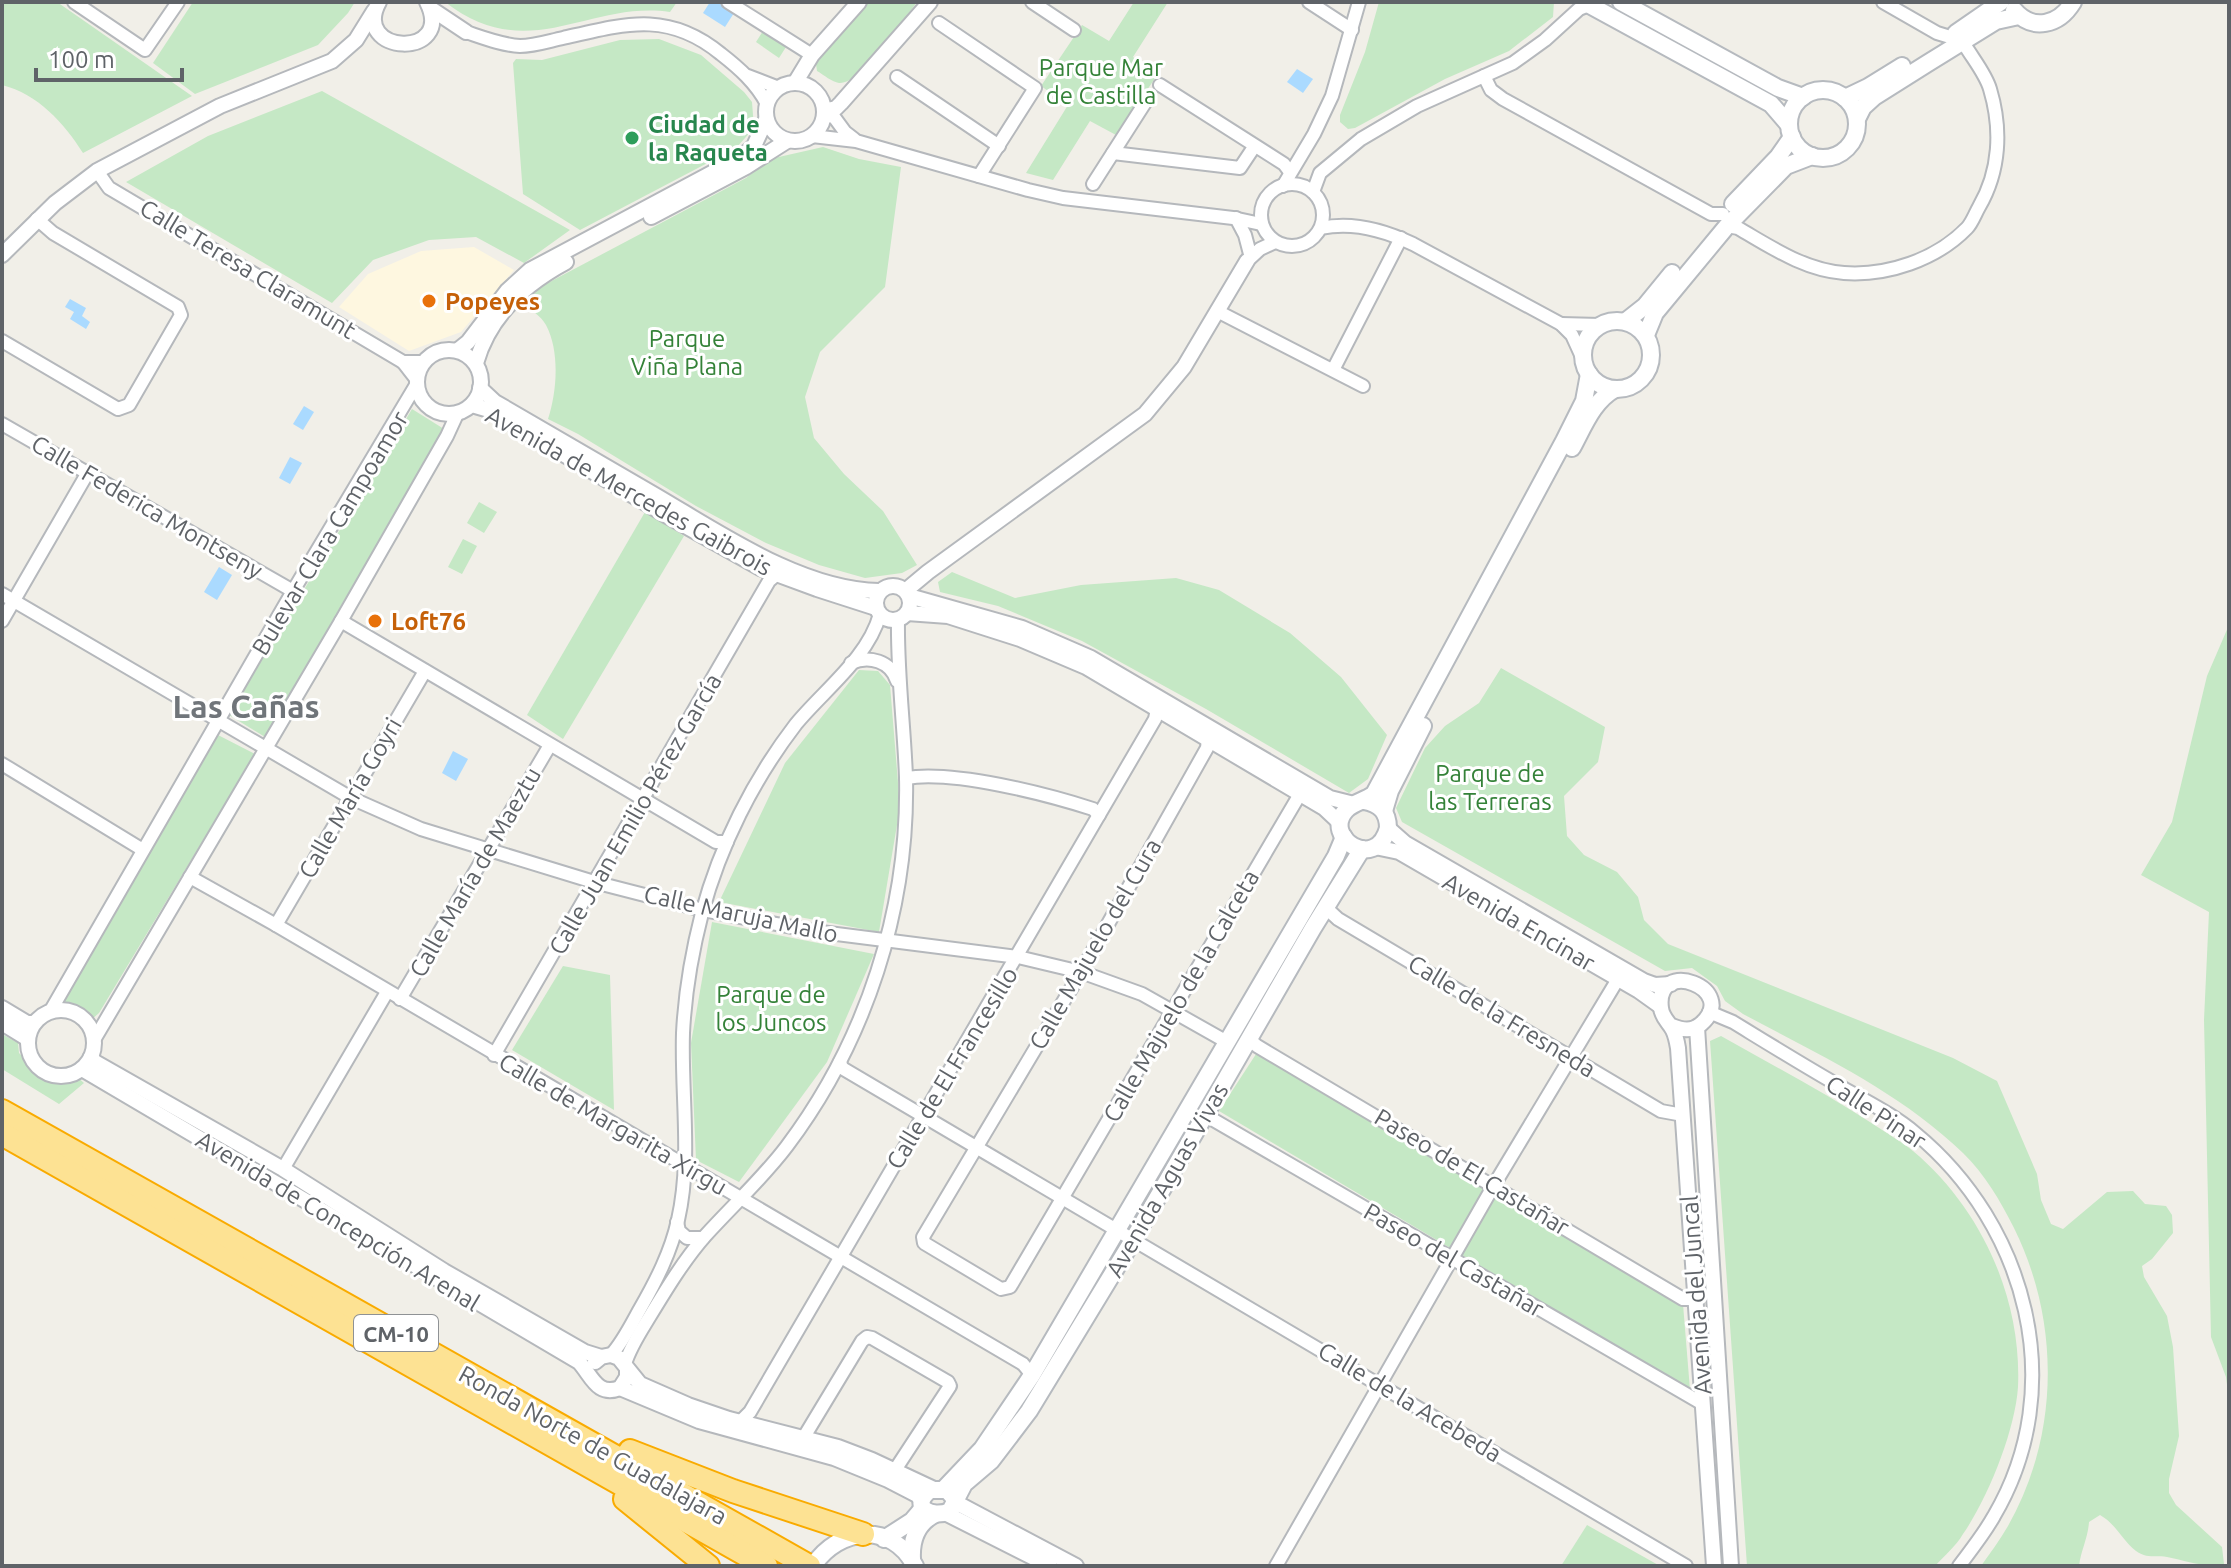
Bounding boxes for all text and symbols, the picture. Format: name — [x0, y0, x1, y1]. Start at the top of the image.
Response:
scale bar — [36, 32, 182, 82]
text: 100 m — [48, 46, 115, 73]
park label: Parque Mar de Castilla — [1039, 54, 1163, 109]
place label: Ciudad de la Raqueta — [648, 111, 768, 166]
marker: Ciudad de la Raqueta — [623, 129, 641, 147]
street label: Calle Teresa Claramunt — [135, 194, 361, 344]
place label: Popeyes — [445, 288, 540, 315]
marker: Popeyes — [420, 292, 438, 310]
park label: Parque Viña Plana — [631, 325, 743, 380]
street label: Avenida de Mercedes Gaibrois — [481, 401, 777, 581]
street label: Bulevar Clara Campoamor — [246, 406, 414, 660]
street label: Calle Federica Montseny — [27, 430, 268, 584]
place label: Loft76 — [391, 608, 466, 635]
marker: Loft76 — [366, 612, 384, 630]
street label: Calle Juan Emilio Pérez García — [543, 669, 727, 959]
district label: Las Cañas — [172, 688, 320, 724]
street label: Calle María Goyri — [293, 713, 407, 883]
park label: Parque de las Terreras — [1428, 760, 1552, 815]
street label: Calle María de Maeztu — [404, 762, 546, 982]
street label: Calle Majuelo del Cura — [1024, 834, 1166, 1054]
street label: Calle Majuelo de la Calceta — [1098, 865, 1264, 1127]
street label: Avenida Encinar — [1438, 868, 1600, 976]
street label: Calle Maruja Mallo — [641, 880, 841, 948]
street label: Calle de la Fresneda — [1403, 949, 1601, 1083]
street label: Calle de El Francesillo — [881, 962, 1023, 1174]
park label: Parque de los Juncos — [716, 981, 827, 1036]
street label: Calle de Margarita Xirgu — [494, 1048, 732, 1200]
street label: Calle Pinar — [1821, 1070, 1931, 1154]
street label: Avenida Aguas Vivas — [1101, 1078, 1233, 1282]
street label: Paseo de El Castañar — [1370, 1103, 1574, 1241]
street label: Avenida de Concepción Arenal — [191, 1126, 485, 1316]
street label: Avenida del Juncal — [1676, 1194, 1716, 1396]
street label: Paseo del Castañar — [1359, 1198, 1549, 1322]
road number: CM-10 — [354, 1315, 438, 1351]
street label: Calle de la Acebeda — [1314, 1337, 1506, 1467]
street label: Ronda Norte de Guadalajara — [454, 1360, 732, 1530]

